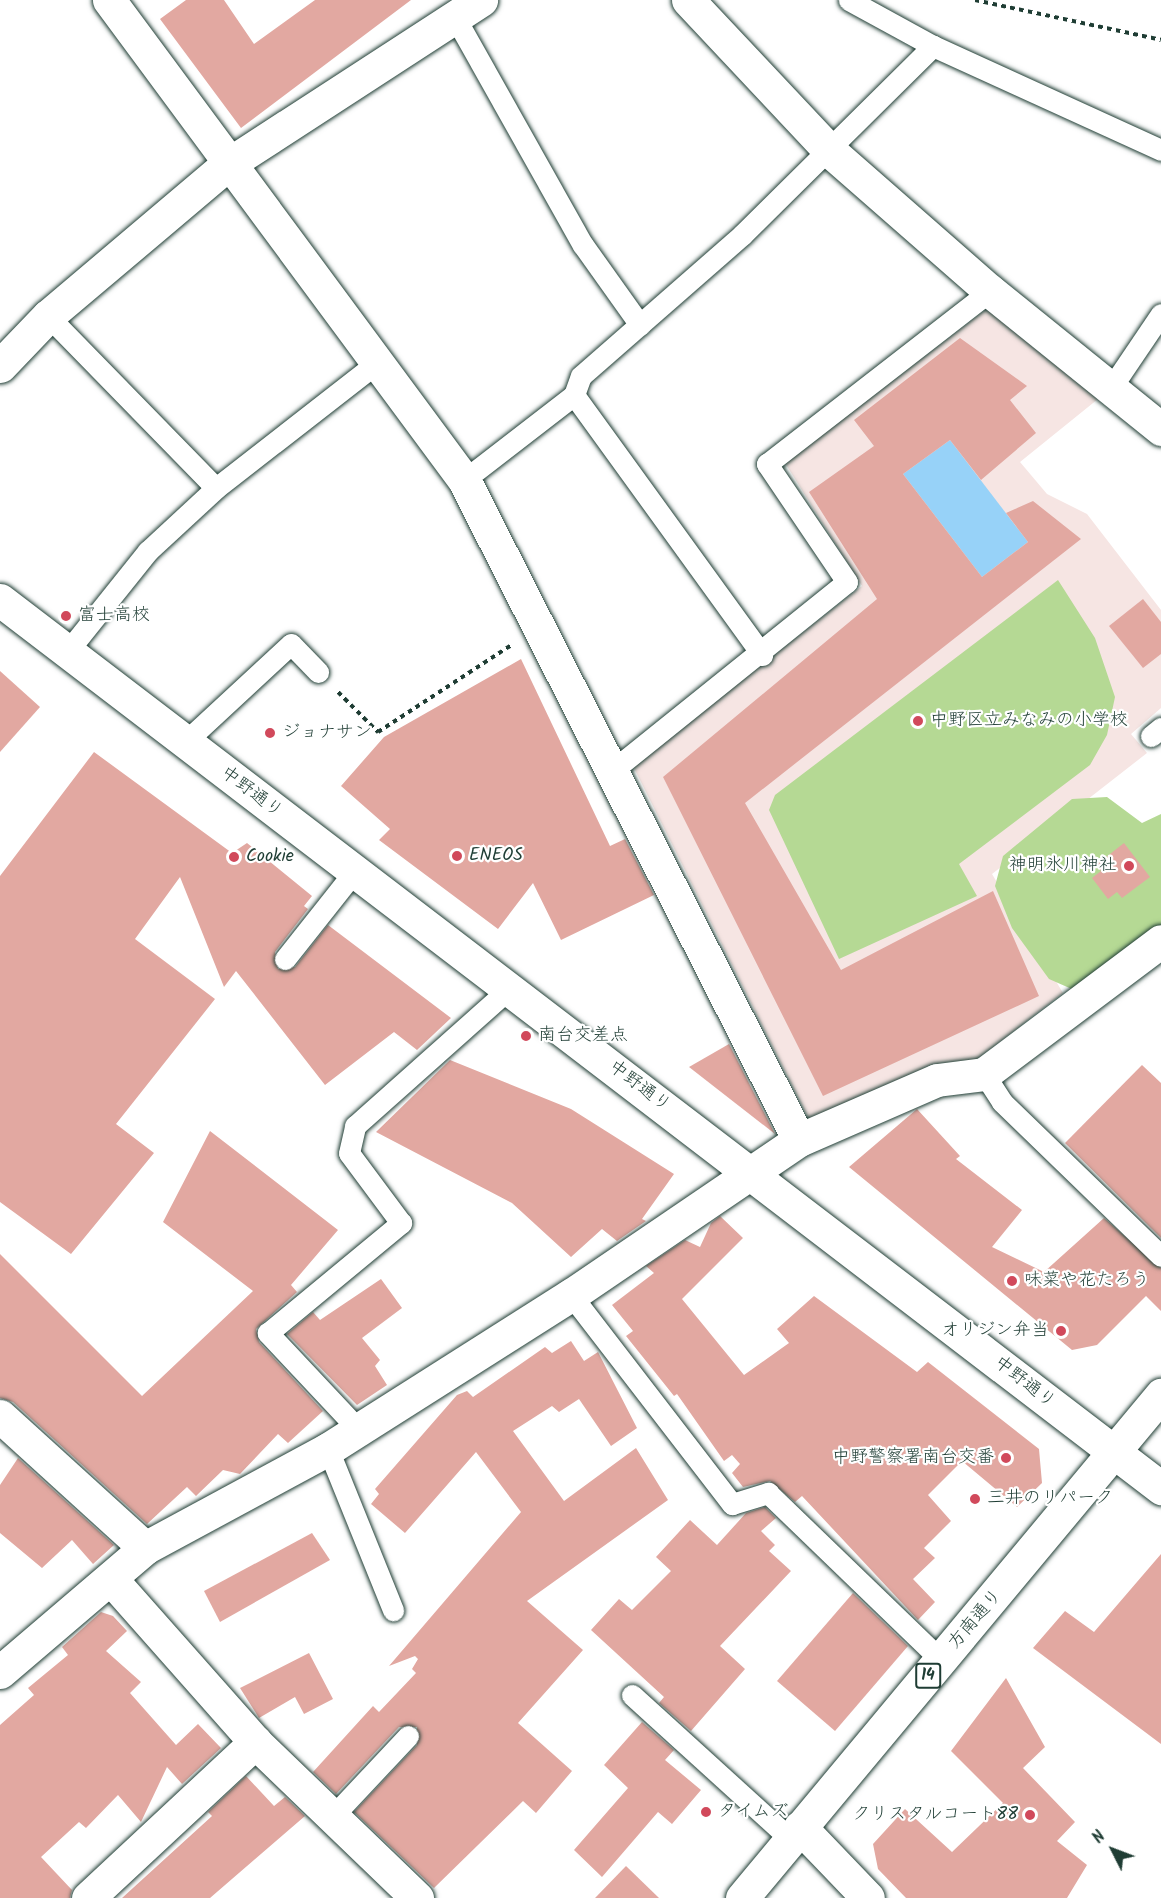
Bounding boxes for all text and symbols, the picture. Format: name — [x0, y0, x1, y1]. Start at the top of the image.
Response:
place label: 富士高校 — [78, 605, 150, 627]
marker: 富士高校 — [59, 609, 73, 623]
place label: 中野区立みなみの小学校 — [930, 710, 1128, 732]
marker: 中野区立みなみの小学校 — [911, 714, 925, 728]
place label: ジョナサン — [282, 722, 372, 744]
marker: ジョナサン — [263, 726, 277, 740]
street label: 中野通り — [216, 763, 286, 823]
place label: ENEOS — [469, 845, 523, 867]
place label: Cookie — [246, 846, 294, 868]
marker: ENEOS — [450, 849, 464, 863]
marker: Cookie — [227, 850, 241, 864]
place label: 神明氷川神社 — [1009, 855, 1117, 877]
marker: 神明氷川神社 — [1122, 859, 1136, 873]
place label: 南台交差点 — [538, 1025, 628, 1047]
marker: 南台交差点 — [519, 1029, 533, 1043]
street label: 中野通り — [604, 1057, 674, 1117]
place label: 味菜や花たろう — [1024, 1270, 1150, 1292]
marker: 味菜や花たろう — [1005, 1274, 1019, 1288]
place label: オリジン弁当 — [941, 1320, 1049, 1342]
marker: オリジン弁当 — [1054, 1324, 1068, 1338]
street label: 中野通り — [989, 1352, 1059, 1414]
place label: 中野警察署南台交番 — [832, 1447, 994, 1469]
marker: 中野警察署南台交番 — [999, 1451, 1013, 1465]
place label: 三井のリパーク — [987, 1488, 1113, 1510]
marker: 三井のリパーク — [968, 1492, 982, 1506]
street label: 方南通り — [944, 1586, 1008, 1654]
road number: 14 — [914, 1663, 942, 1689]
place label: タイムズ — [718, 1801, 790, 1823]
place label: クリスタルコート88 — [852, 1804, 1018, 1826]
marker: タイムズ — [699, 1805, 713, 1819]
marker: クリスタルコート88 — [1023, 1808, 1037, 1822]
north arrow — [1083, 1820, 1143, 1880]
text: N — [1087, 1826, 1112, 1850]

